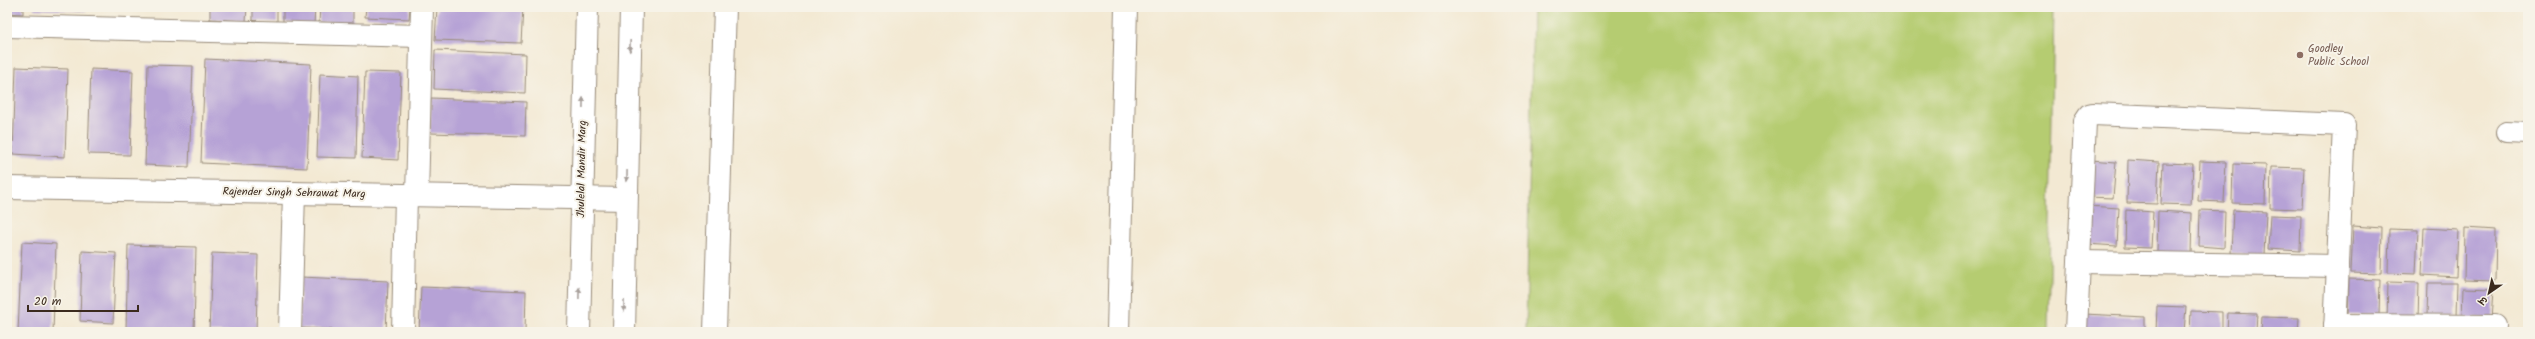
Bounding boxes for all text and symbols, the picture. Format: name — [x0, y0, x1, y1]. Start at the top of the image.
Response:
one-way arrow — [627, 40, 633, 53]
place label: Goodley Public School — [2308, 40, 2369, 71]
marker: Goodley Public School — [2295, 50, 2305, 60]
one-way arrow — [580, 97, 587, 109]
street label: Jhulelal Mandir Marg — [572, 120, 592, 218]
one-way arrow — [624, 170, 630, 183]
street label: Rajender Singh Sehrawat Marg — [222, 183, 366, 203]
north arrow — [2469, 273, 2509, 313]
scale bar — [28, 287, 138, 313]
one-way arrow — [576, 287, 583, 299]
text: उ — [2474, 290, 2492, 310]
text: 20 m — [34, 292, 62, 311]
one-way arrow — [621, 300, 628, 312]

